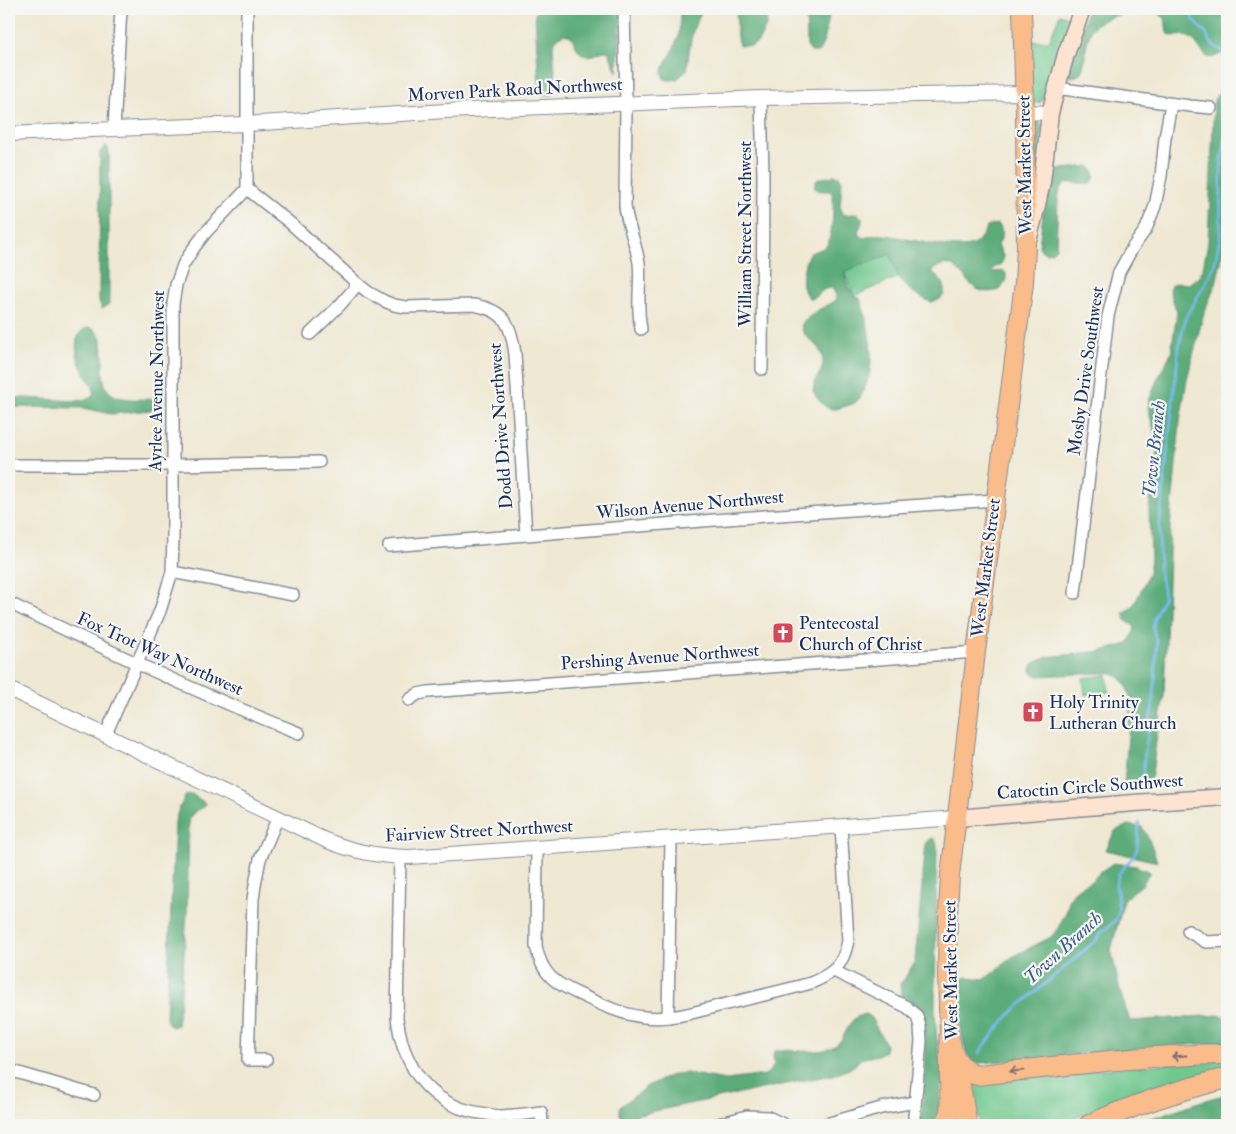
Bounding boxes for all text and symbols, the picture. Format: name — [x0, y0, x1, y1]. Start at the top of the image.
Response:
street label: Morven Park Road Northwest — [407, 73, 623, 107]
street label: West Market Street — [1012, 95, 1038, 236]
street label: William Street Northwest — [734, 141, 757, 328]
street label: Mosby Drive Southwest — [1063, 285, 1109, 457]
street label: Ayrlee Avenue Northwest — [144, 290, 170, 473]
street label: Dodd Drive Northwest — [484, 342, 518, 510]
water label: Town Branch — [1137, 399, 1171, 499]
street label: Wilson Avenue Northwest — [594, 485, 785, 525]
street label: West Market Street — [966, 497, 1006, 640]
street label: Fox Trot Way Northwest — [73, 607, 247, 701]
place label: Pentecostal Church of Christ — [799, 612, 923, 656]
church icon: Pentecostal Church of Christ — [771, 621, 795, 645]
street label: Pershing Avenue Northwest — [560, 639, 760, 675]
place label: Holy Trinity Lutheran Church — [1049, 691, 1177, 735]
church icon: Holy Trinity Lutheran Church — [1021, 700, 1045, 724]
street label: Catoctin Circle Southwest — [996, 769, 1184, 805]
street label: Fairview Street Northwest — [384, 815, 574, 847]
street label: West Market Street — [938, 900, 964, 1041]
water label: Town Branch — [1019, 906, 1107, 990]
one-way arrow — [1171, 1051, 1187, 1060]
one-way arrow — [1009, 1066, 1025, 1076]

